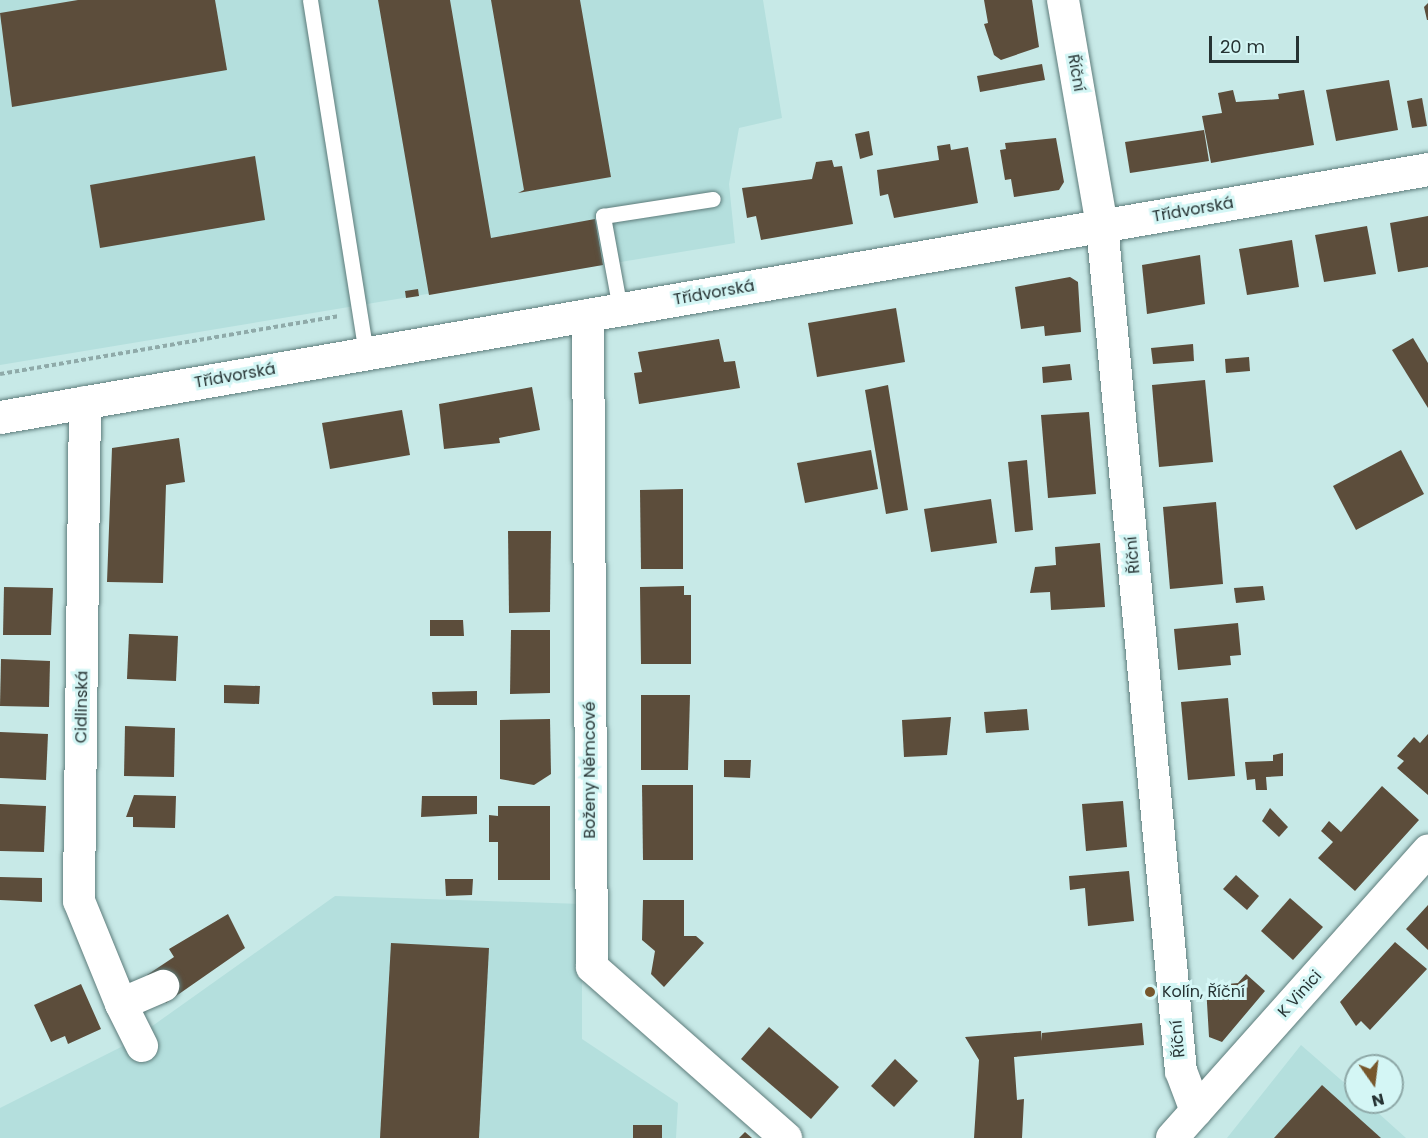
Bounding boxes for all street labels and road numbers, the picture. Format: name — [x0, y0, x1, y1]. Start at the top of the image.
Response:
street label: Říční — [1063, 53, 1089, 93]
street label: Třídvorská — [1151, 193, 1235, 227]
street label: Třídvorská — [672, 276, 756, 310]
street label: Třídvorská — [193, 359, 277, 393]
street label: Říční — [1122, 535, 1144, 575]
street label: Cidlinská — [72, 671, 92, 743]
street label: Boženy Němcové — [580, 701, 600, 839]
street label: K Vinici — [1274, 967, 1326, 1021]
street label: Říční — [1167, 1019, 1189, 1059]

